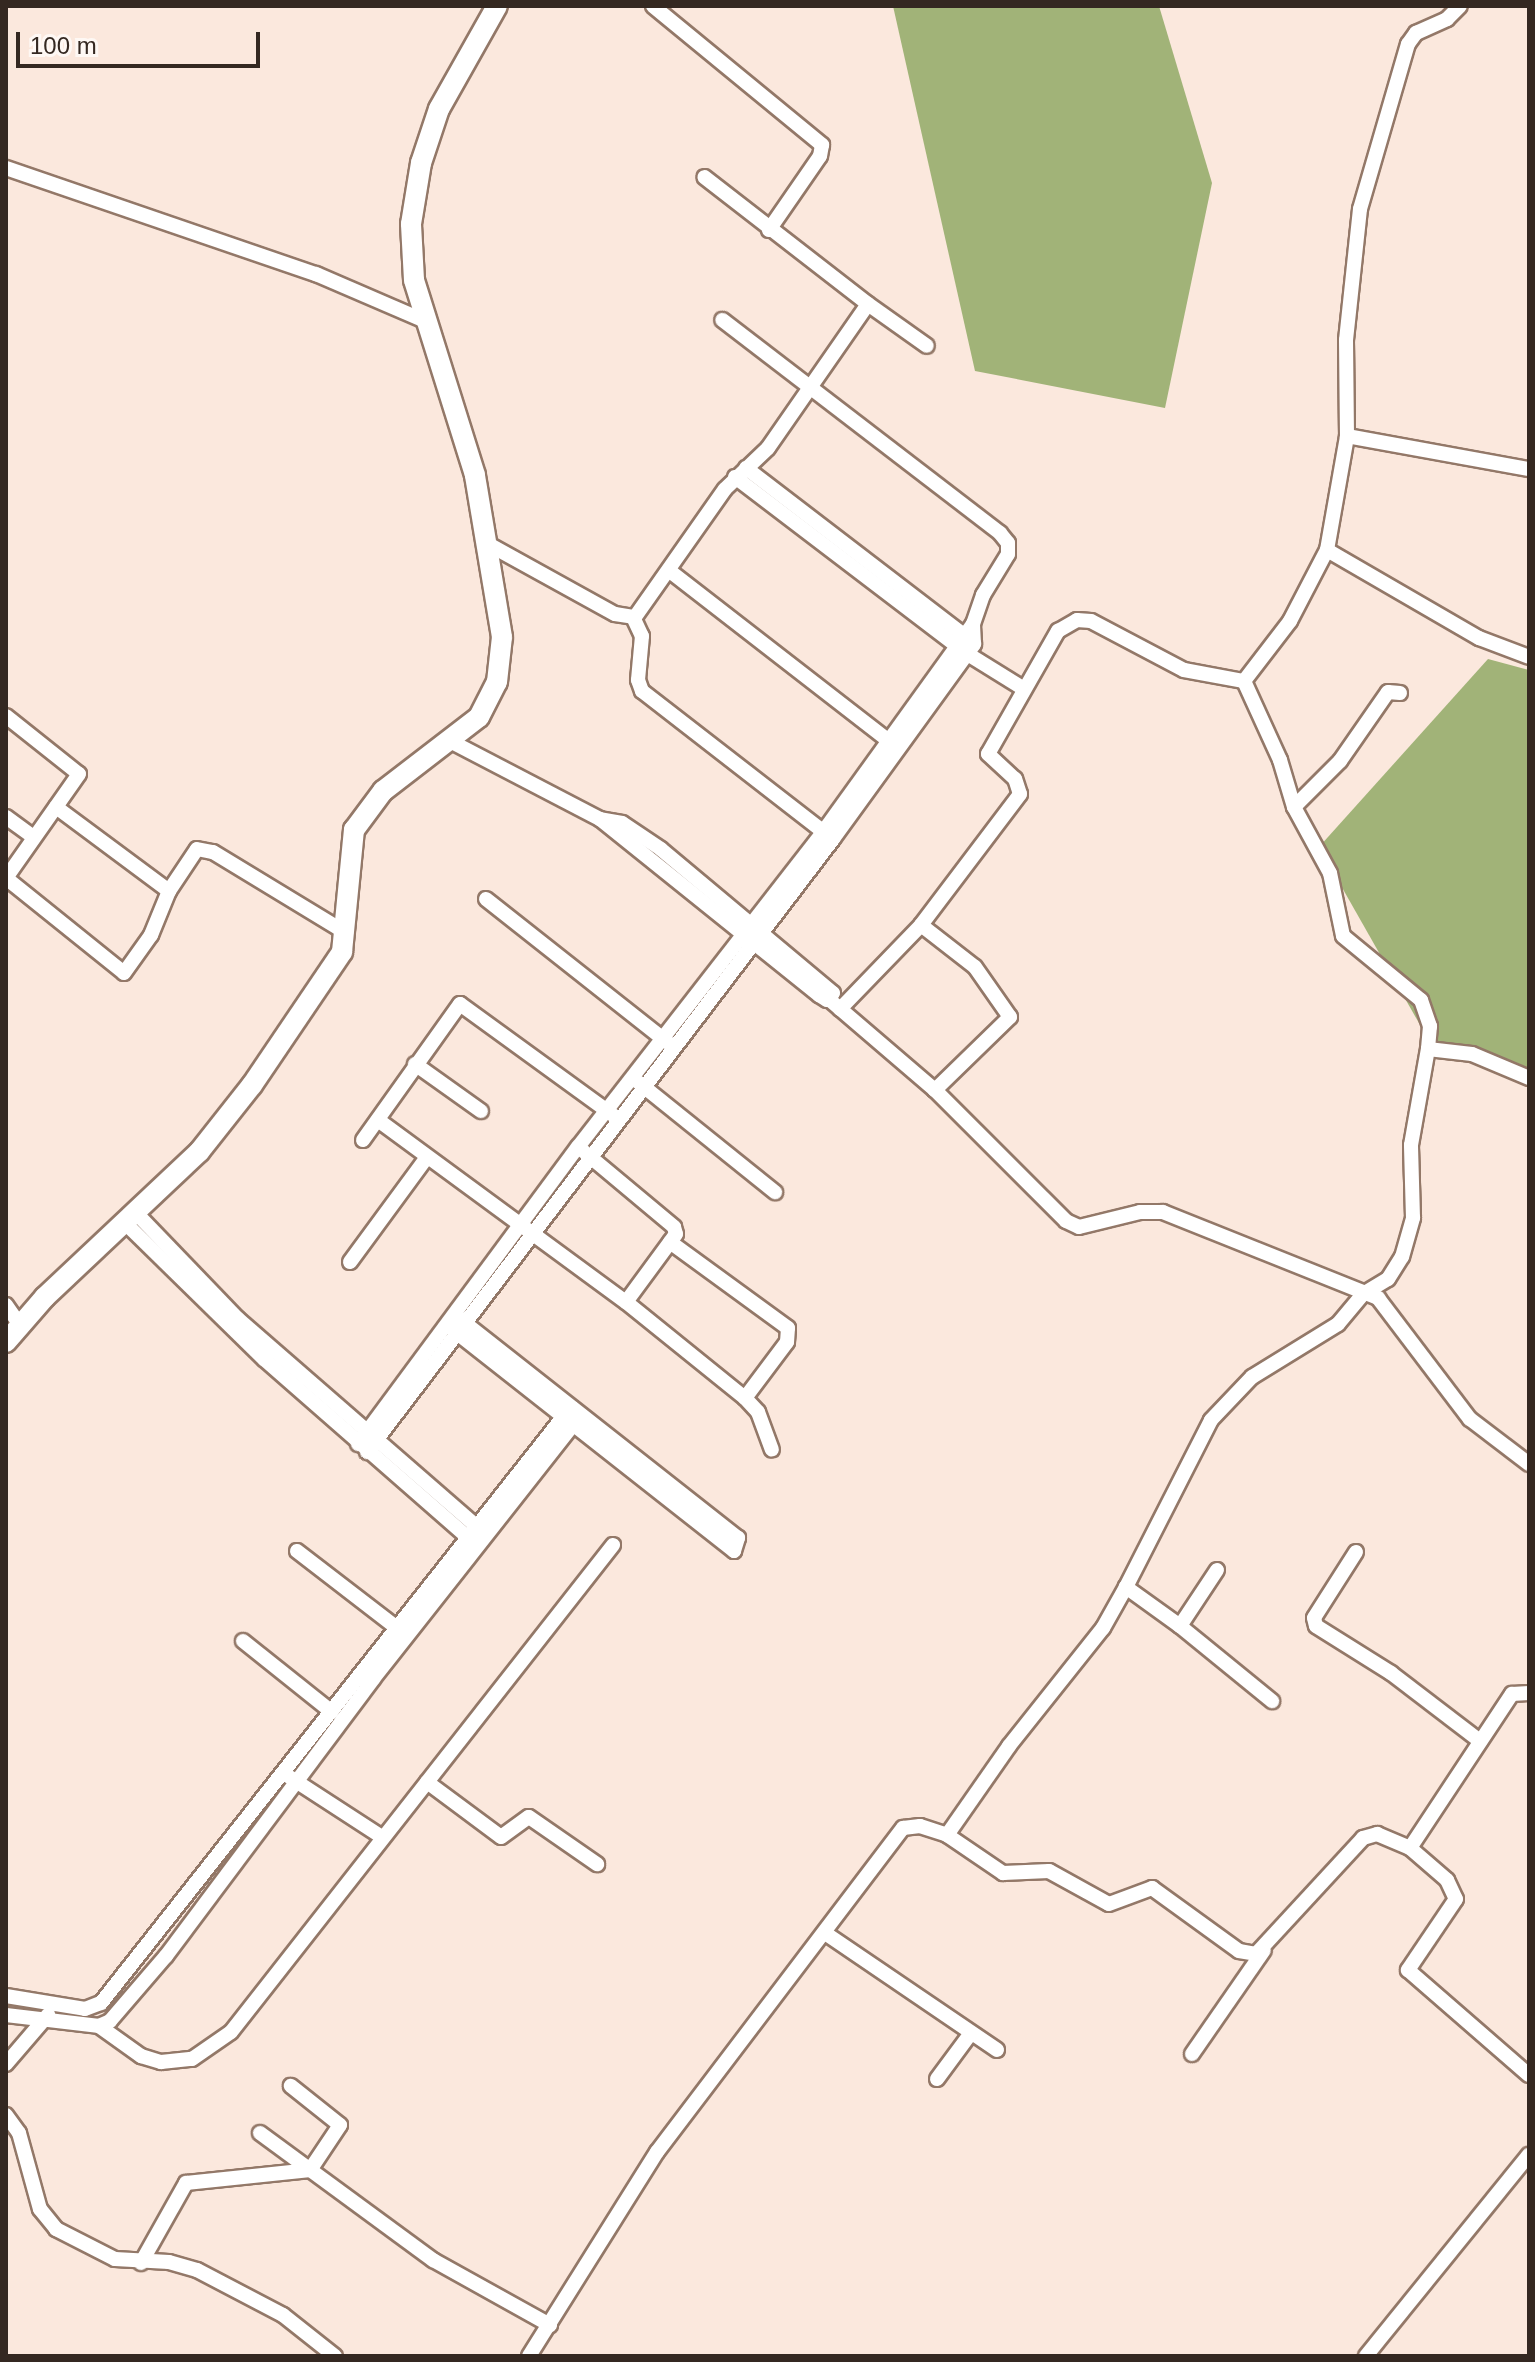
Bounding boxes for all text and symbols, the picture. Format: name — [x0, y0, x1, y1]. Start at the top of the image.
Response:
scale bar — [20, 16, 264, 66]
text: 100 m — [30, 32, 97, 59]

